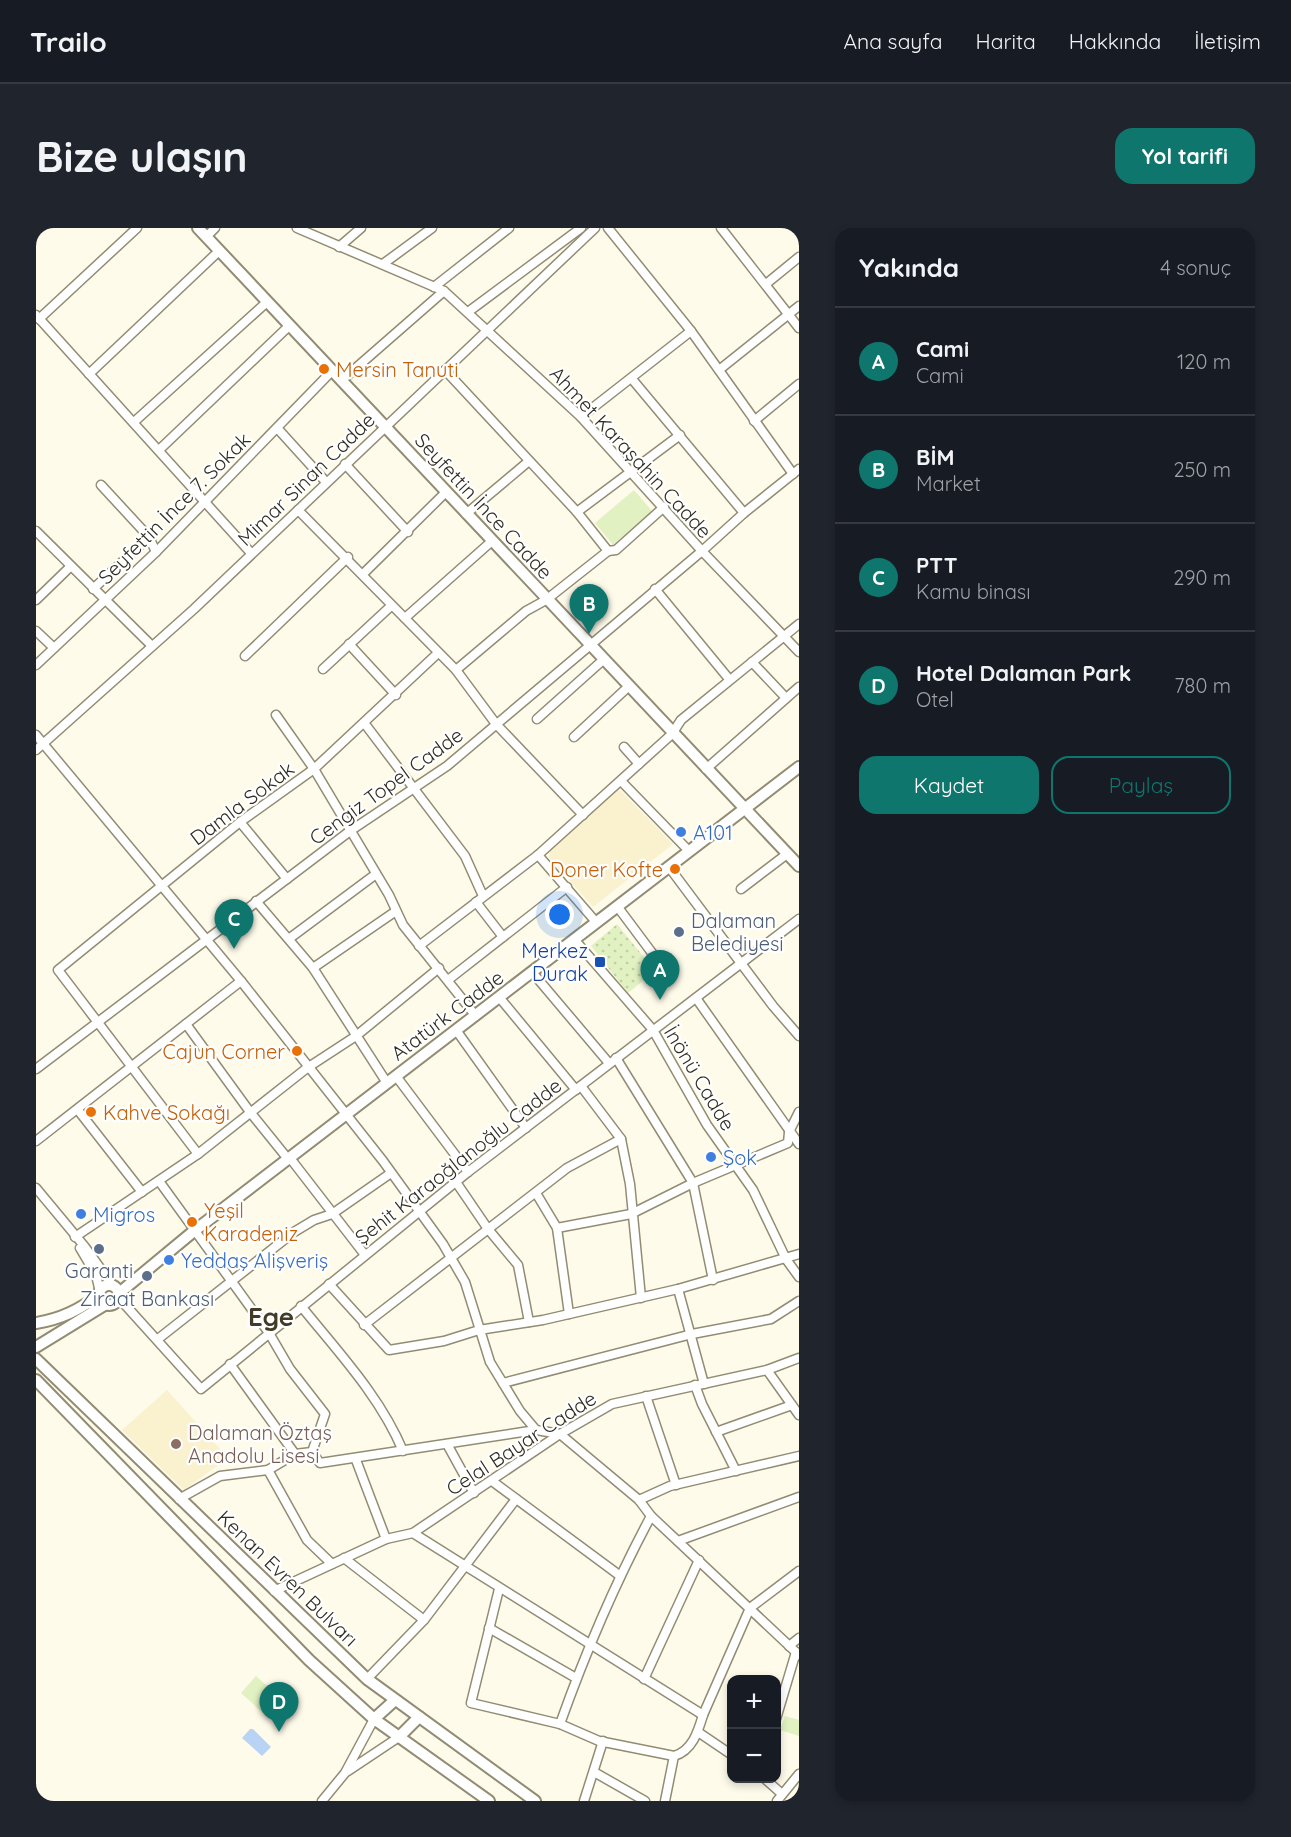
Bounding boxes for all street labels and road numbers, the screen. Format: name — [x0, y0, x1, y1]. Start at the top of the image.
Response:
street label: Ahmet Karaşahin Cadde — [545, 361, 717, 543]
street label: Mimar Sinan Cadde — [232, 407, 380, 551]
street label: Seyfettin İnce 7. Sokak — [93, 427, 255, 589]
street label: Seyfettin İnce Cadde — [410, 428, 558, 584]
street label: Cengiz Topel Cadde — [304, 722, 468, 850]
street label: Damla Sokak — [185, 756, 299, 850]
street label: Atatürk Cadde — [386, 965, 508, 1065]
street label: İnönü Cadde — [659, 1021, 741, 1135]
street label: Şehit Karaoğlanoğlu Cadde — [350, 1073, 566, 1249]
street label: Celal Bayar Cadde — [441, 1385, 601, 1501]
street label: Kenan Evren Bulvarı — [213, 1505, 363, 1651]

